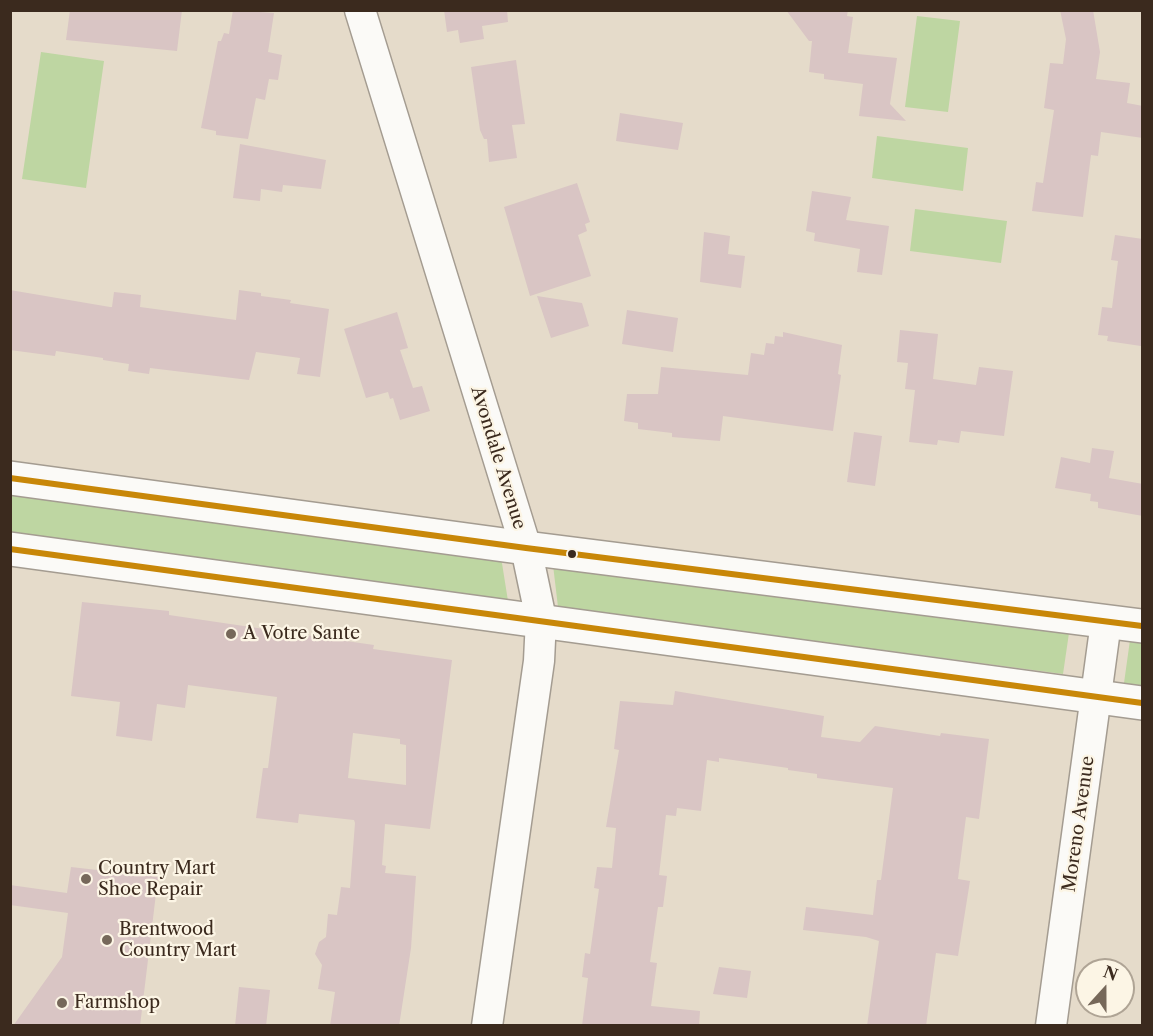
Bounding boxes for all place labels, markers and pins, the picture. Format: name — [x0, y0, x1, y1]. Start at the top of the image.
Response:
unlabelled marker — [566, 548, 578, 560]
place label: A Votre Sante — [243, 623, 360, 645]
marker: A Votre Sante — [224, 627, 238, 641]
place label: Country Mart Shoe Repair — [98, 858, 216, 900]
marker: Country Mart Shoe Repair — [79, 872, 93, 886]
place label: Brentwood Country Mart — [119, 919, 237, 962]
marker: Brentwood Country Mart — [100, 933, 114, 947]
place label: Farmshop — [74, 992, 160, 1014]
marker: Farmshop — [55, 996, 69, 1010]

